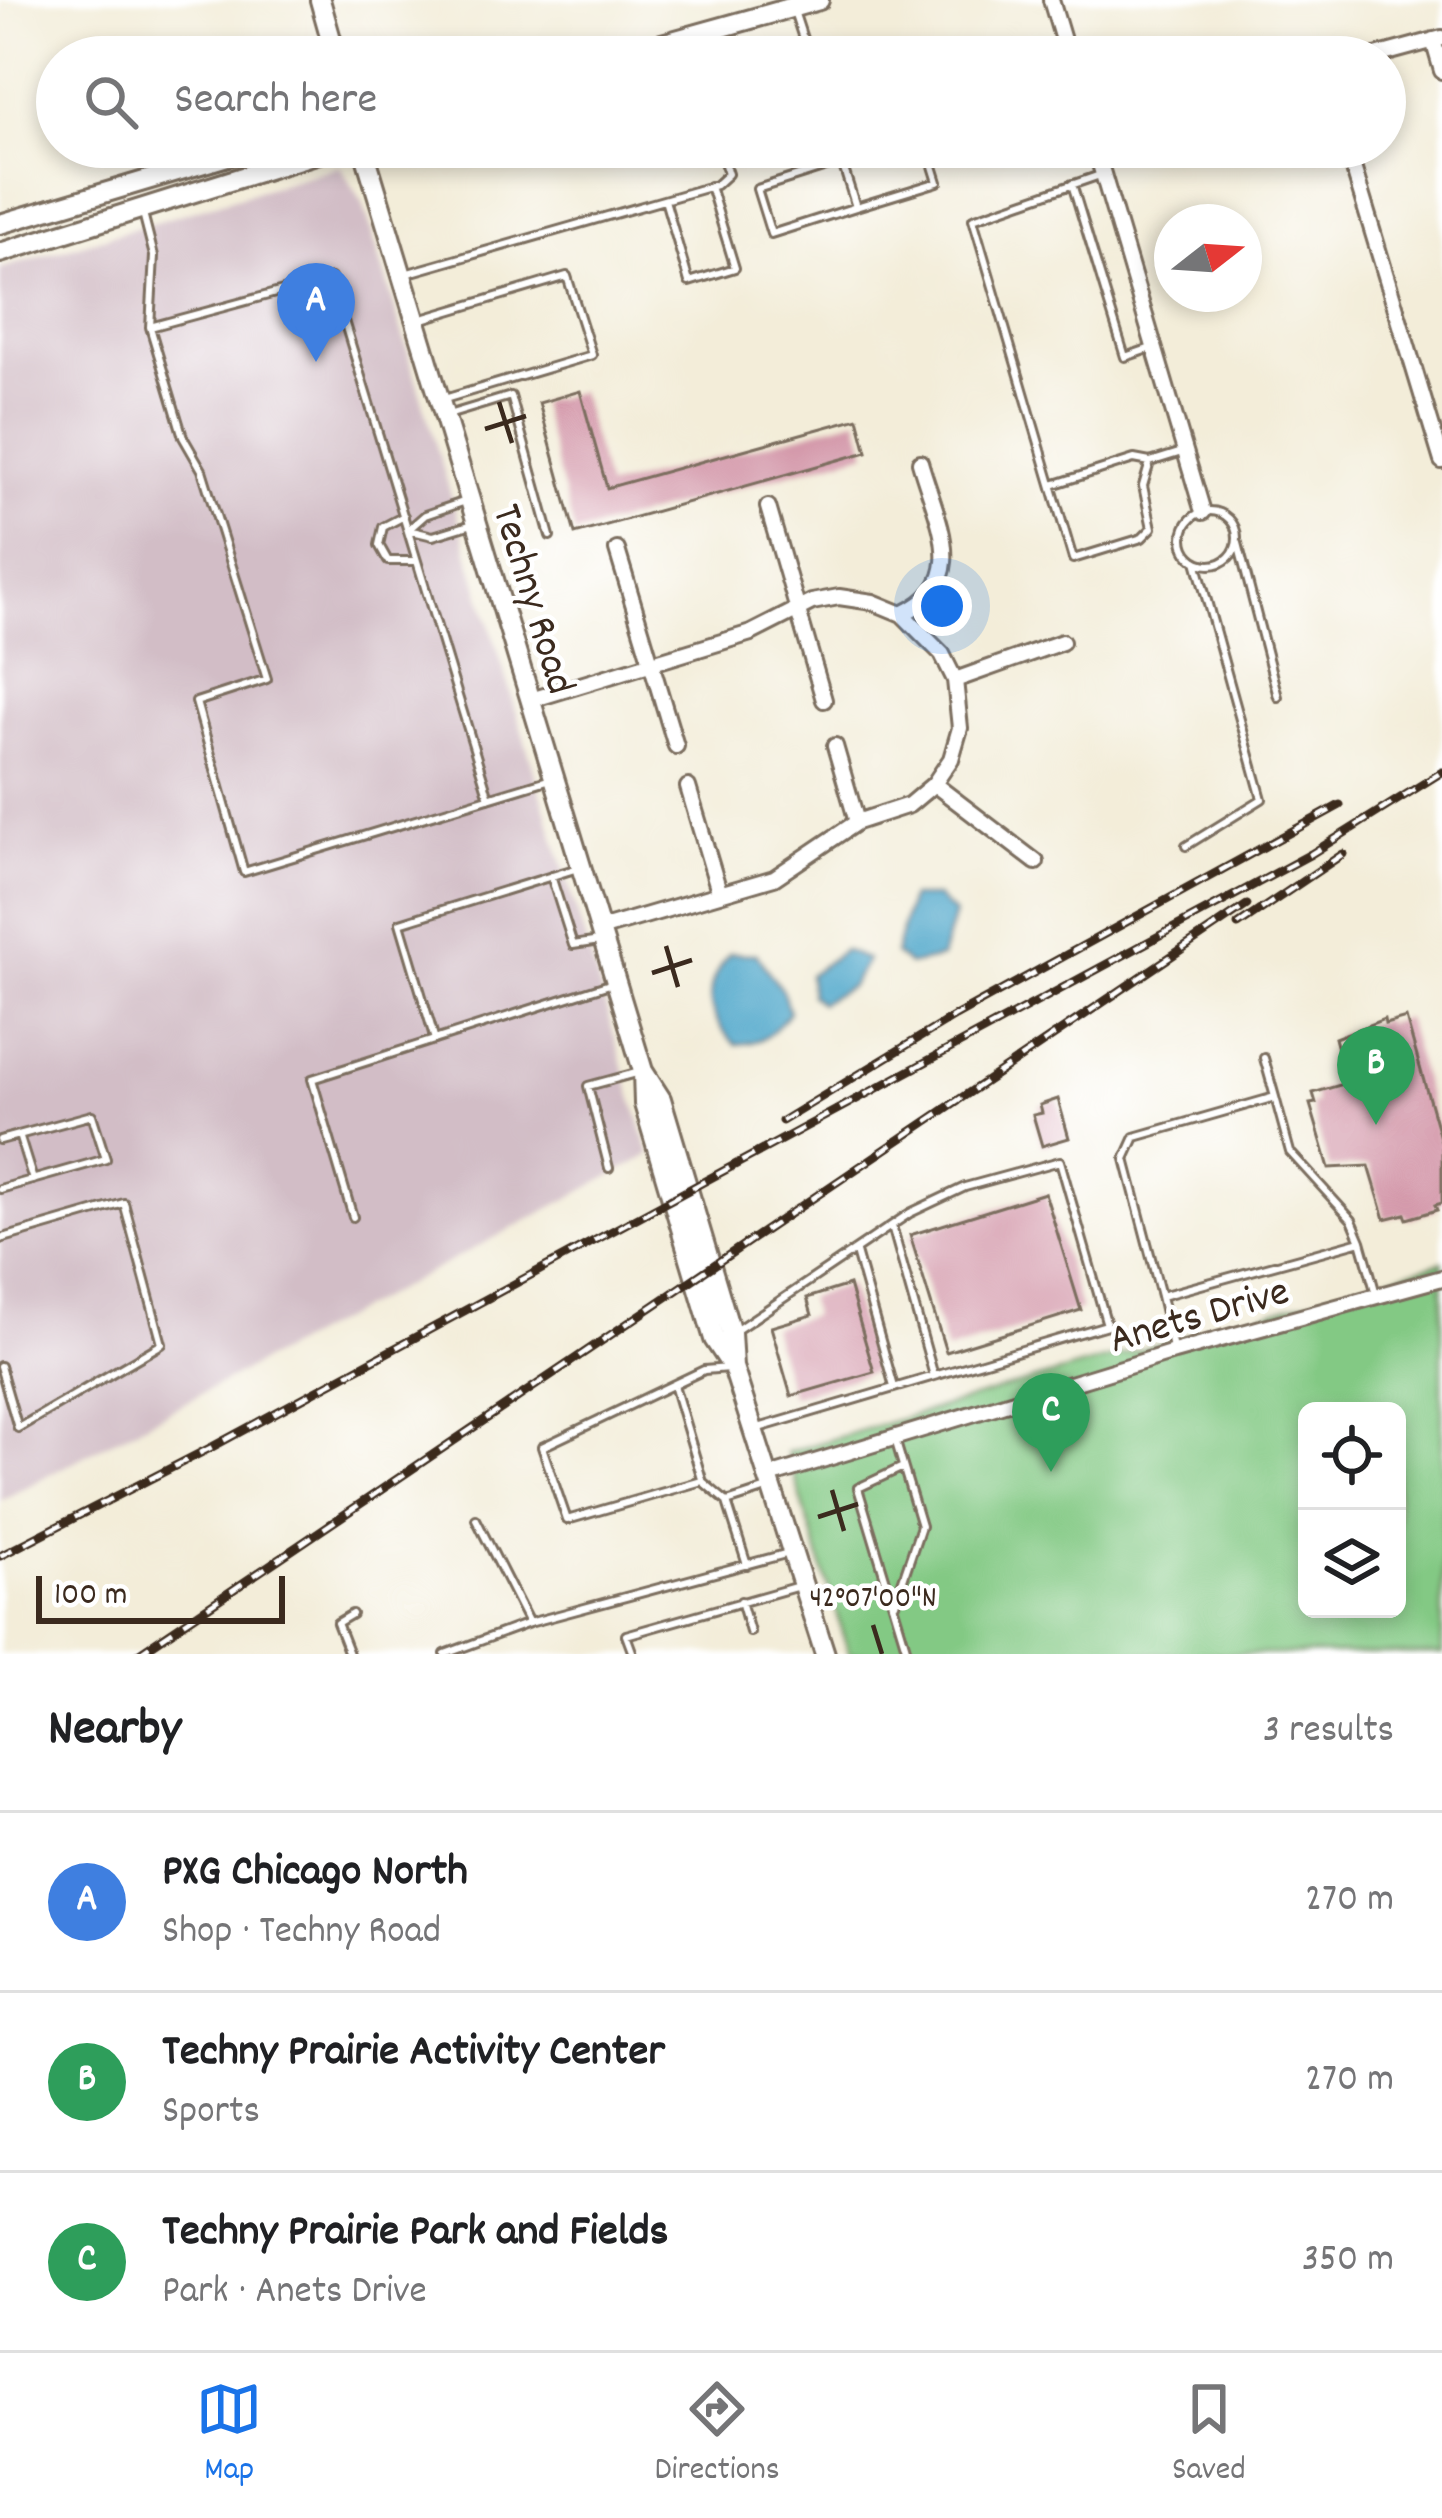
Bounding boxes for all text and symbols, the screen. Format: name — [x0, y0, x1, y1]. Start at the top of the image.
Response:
search box — [36, 36, 1406, 168]
icon: search — [78, 69, 144, 135]
text: Search here — [174, 70, 377, 134]
north arrow — [1154, 204, 1262, 312]
pin: A — [277, 263, 355, 362]
street label: Techny Road — [473, 498, 588, 703]
your location — [912, 576, 972, 636]
pin: B — [1337, 1026, 1415, 1125]
street label: Anets Drive — [1103, 1264, 1297, 1373]
pin: C — [1012, 1373, 1090, 1472]
map controls — [1298, 1402, 1406, 1618]
button: locate — [1298, 1402, 1406, 1510]
button: layers — [1298, 1510, 1406, 1618]
scale bar — [36, 1570, 285, 1623]
text: 100 m — [54, 1573, 127, 1620]
text: 42°07'00"N — [809, 1579, 937, 1622]
text: Nearby — [48, 1696, 181, 1768]
text: 3 results — [1263, 1705, 1394, 1760]
text: PXG Chicago North — [162, 1842, 468, 1906]
text: A — [76, 1874, 98, 1929]
text: 270 m — [1305, 1874, 1394, 1929]
text: Shop · Techny Road — [162, 1906, 441, 1961]
text: Techny Prairie Activity Center — [162, 2022, 665, 2086]
text: B — [78, 2054, 96, 2109]
text: 270 m — [1305, 2054, 1394, 2109]
text: Sports — [162, 2086, 260, 2141]
text: Techny Prairie Park and Fields — [162, 2202, 668, 2266]
text: C — [77, 2234, 97, 2289]
text: 350 m — [1302, 2234, 1394, 2289]
text: Park · Anets Drive — [162, 2266, 427, 2321]
tab: Map — [196, 2376, 262, 2495]
tab: Directions — [655, 2376, 780, 2495]
tab: Saved — [1172, 2376, 1246, 2495]

